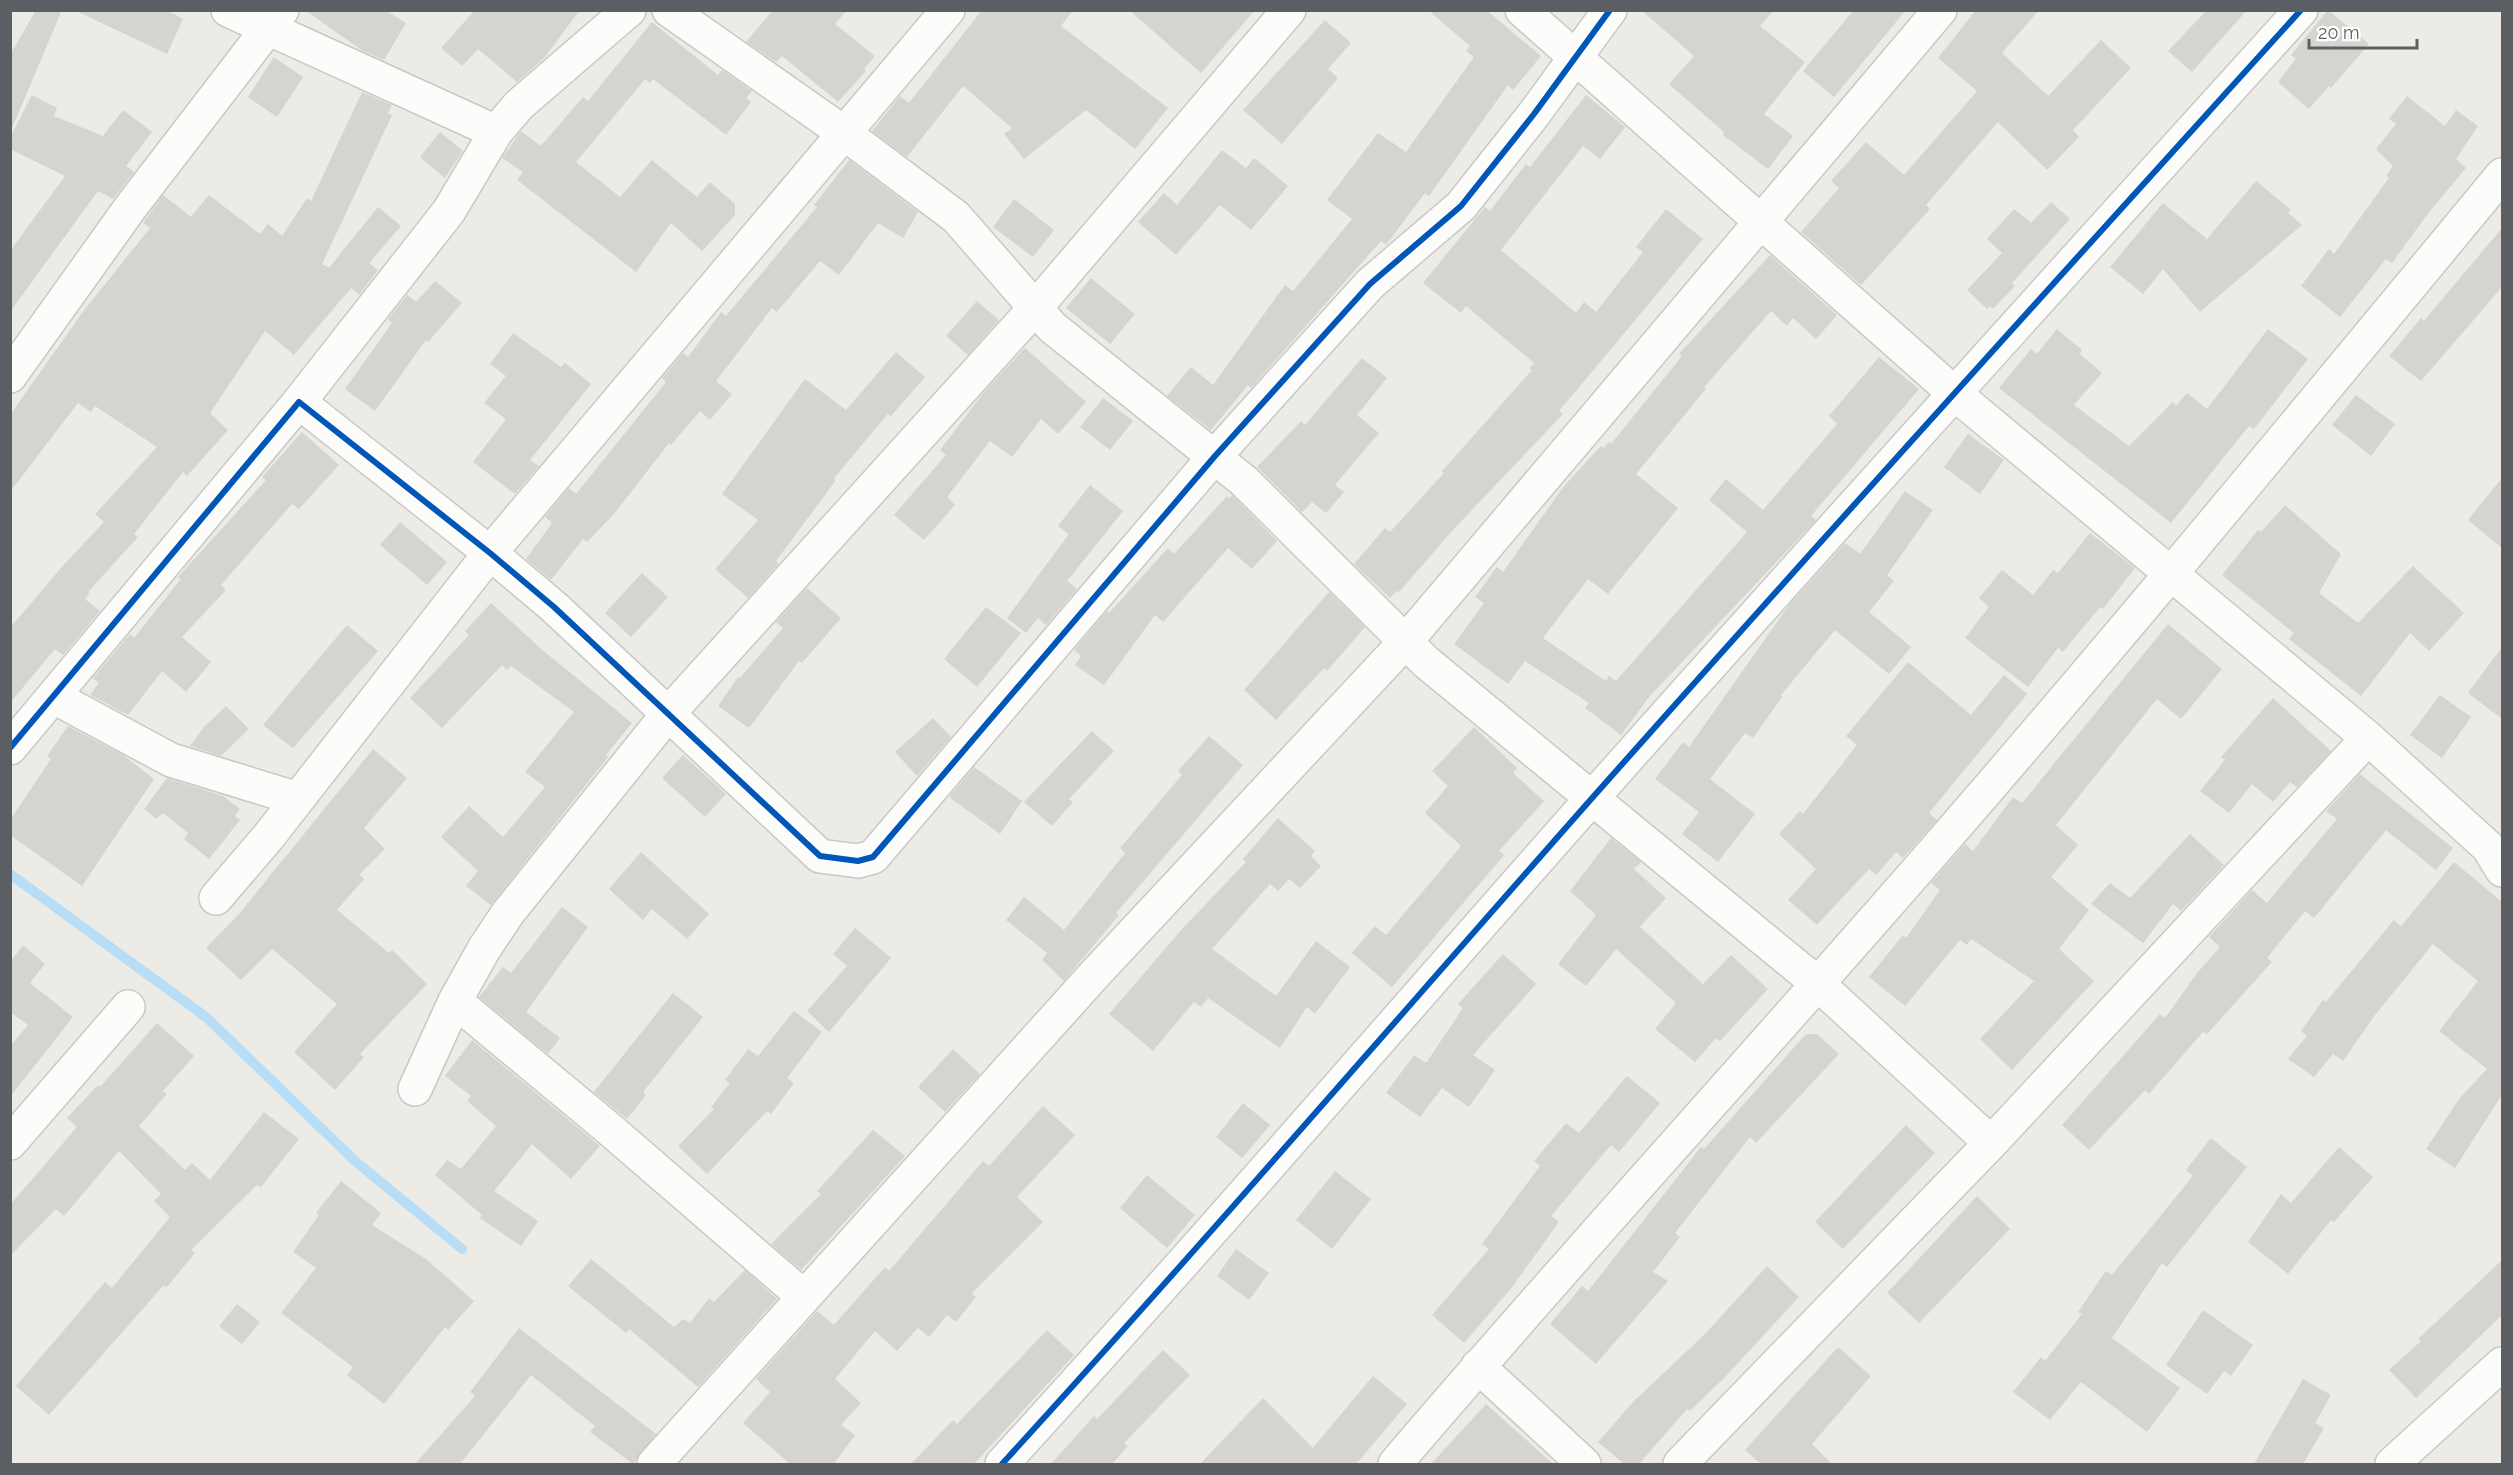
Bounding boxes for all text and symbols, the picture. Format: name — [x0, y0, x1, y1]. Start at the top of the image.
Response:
scale bar — [2309, 12, 2417, 50]
text: 20 m — [2318, 22, 2360, 43]

